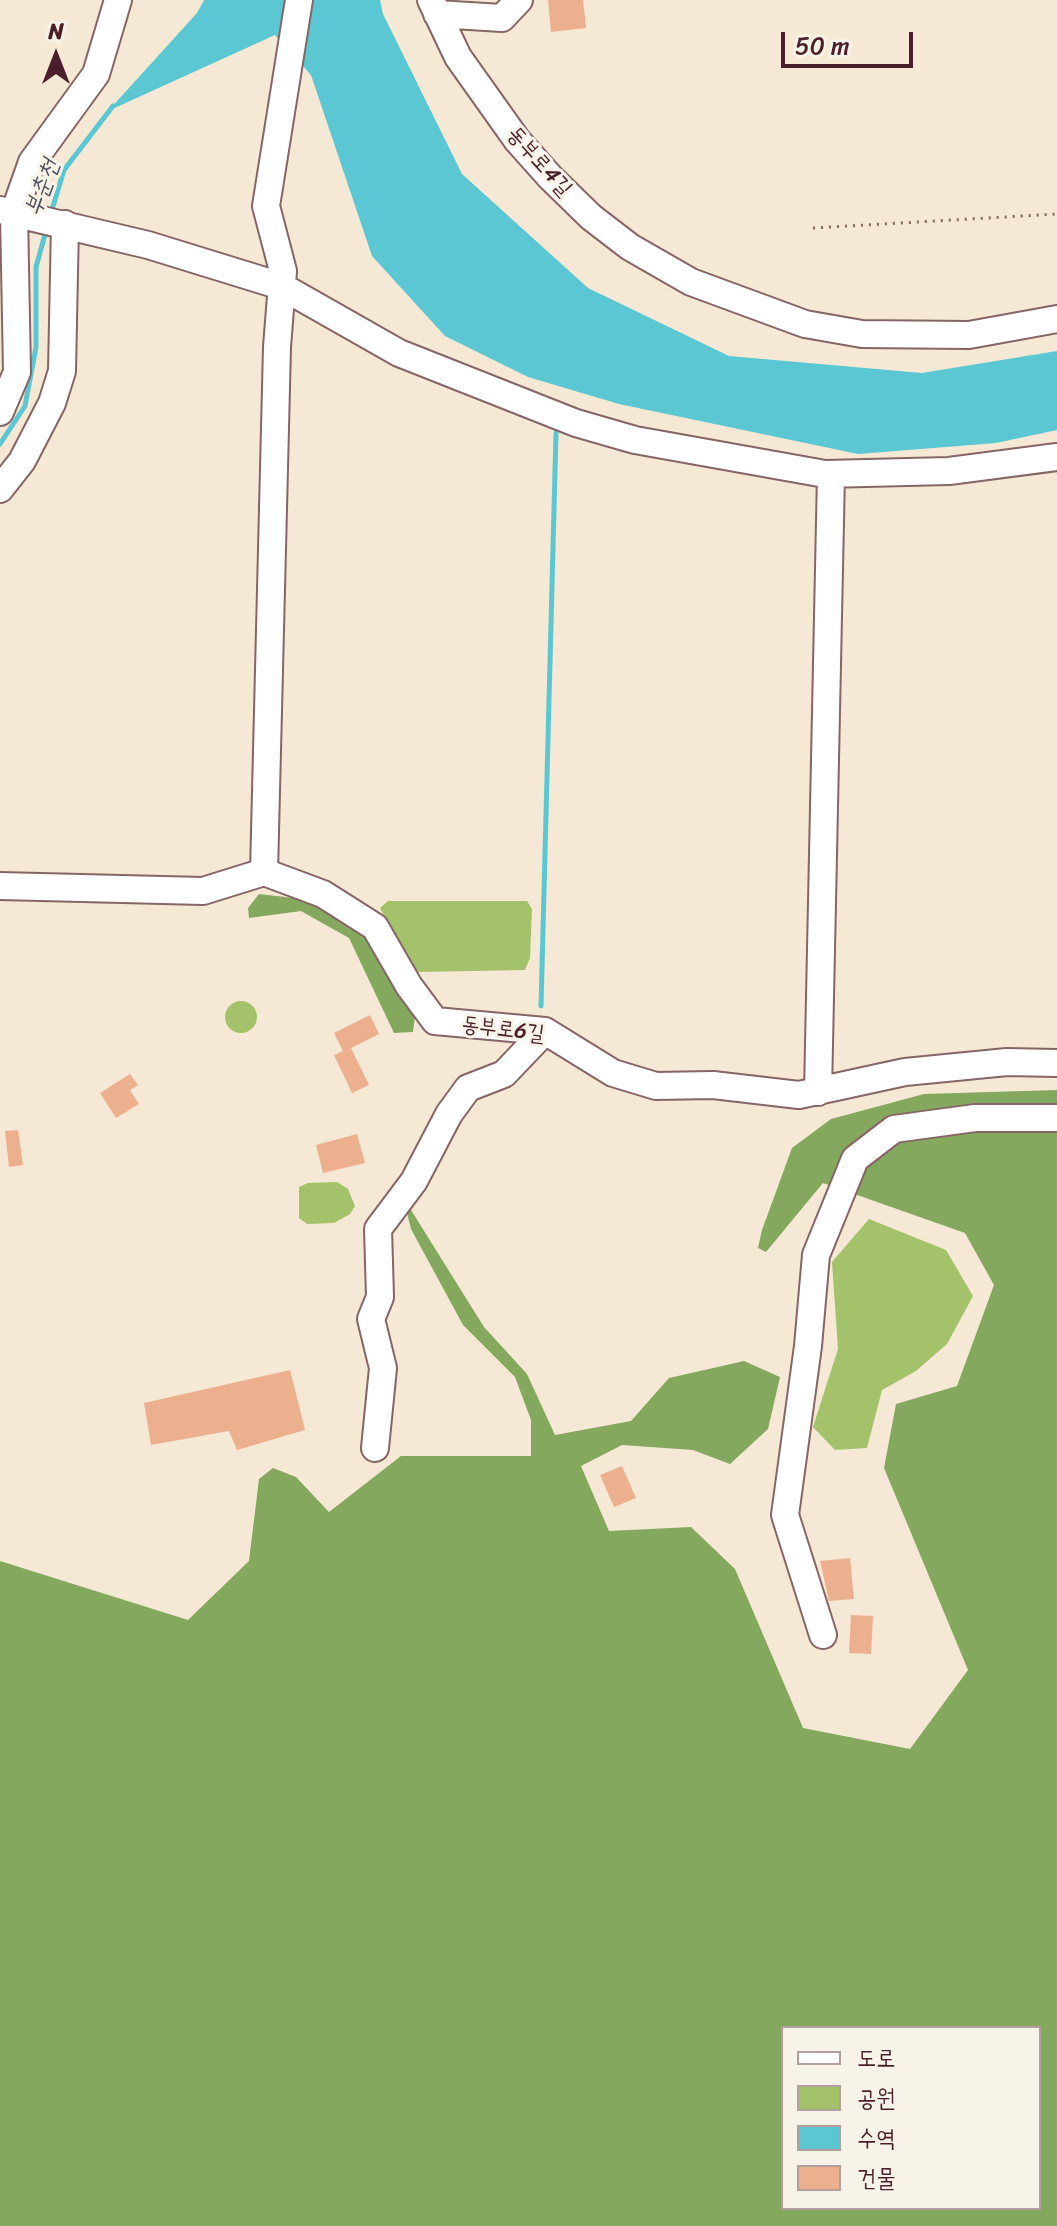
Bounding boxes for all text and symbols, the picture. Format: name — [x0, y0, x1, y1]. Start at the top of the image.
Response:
text: N — [48, 12, 64, 51]
north arrow — [16, 16, 96, 96]
scale bar — [785, 16, 917, 66]
text: 50 m — [795, 25, 850, 67]
street label: 동부로4길 — [501, 122, 577, 202]
water label: 부춘천 — [20, 156, 66, 220]
street label: 동부로6길 — [460, 1012, 546, 1048]
legend — [781, 2026, 1041, 2210]
text: 도로 — [857, 2037, 896, 2079]
text: 공원 — [857, 2077, 896, 2119]
text: 수역 — [857, 2117, 896, 2159]
text: 건물 — [857, 2157, 896, 2199]

